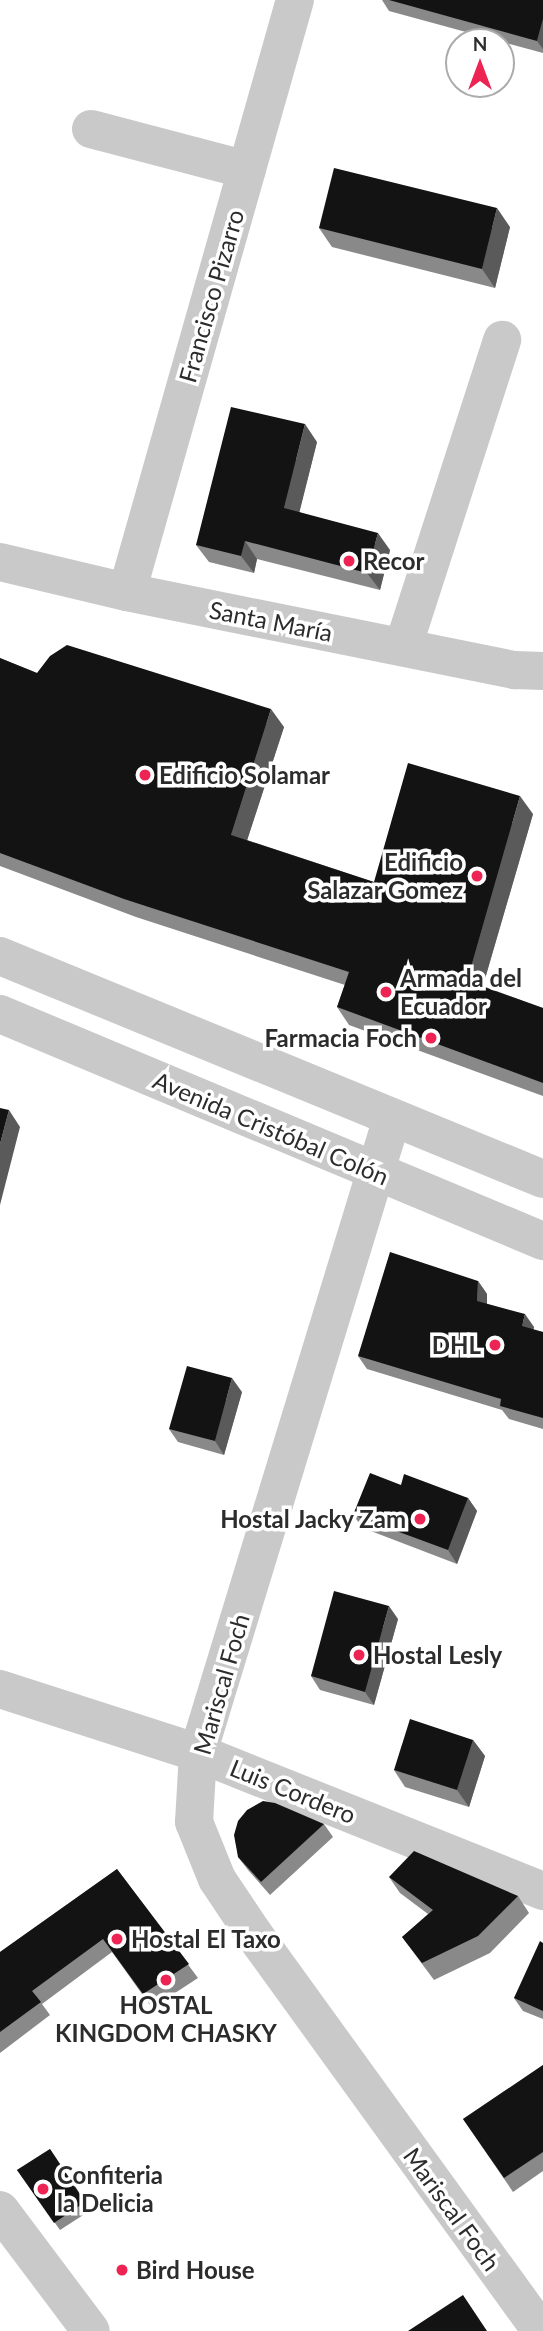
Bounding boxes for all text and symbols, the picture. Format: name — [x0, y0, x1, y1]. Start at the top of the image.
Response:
north arrow — [445, 28, 515, 98]
text: N — [473, 32, 487, 55]
street label: Francisco Pizarro — [173, 206, 249, 386]
place label: Recor — [363, 547, 425, 575]
marker: Recor — [341, 553, 357, 569]
street label: Santa María — [207, 595, 335, 647]
place label: Edificio Solamar — [159, 761, 330, 789]
marker: Edificio Solamar — [137, 767, 153, 783]
place label: Edificio Salazar Gomez — [307, 848, 463, 904]
marker: Edificio Salazar Gomez — [469, 868, 485, 884]
place label: Armada del Ecuador — [400, 964, 522, 1020]
marker: Armada del Ecuador — [378, 984, 394, 1000]
place label: Farmacia Foch — [265, 1024, 417, 1052]
marker: Farmacia Foch — [423, 1030, 439, 1046]
street label: Avenida Cristóbal Colón — [149, 1065, 393, 1191]
place label: DHL — [432, 1331, 481, 1359]
marker: DHL — [487, 1337, 503, 1353]
place label: Hostal Jacky Zam — [219, 1505, 406, 1533]
marker: Hostal Jacky Zam — [412, 1511, 428, 1527]
street label: Mariscal Foch — [187, 1610, 255, 1758]
place label: Hostal Lesly — [373, 1641, 502, 1669]
marker: Hostal Lesly — [351, 1647, 367, 1663]
street label: Luis Cordero — [226, 1753, 360, 1829]
place label: Hostal El Taxo — [131, 1925, 282, 1953]
marker: Hostal El Taxo — [109, 1931, 125, 1947]
marker: HOSTAL KINGDOM CHASKY — [158, 1972, 174, 1988]
place label: HOSTAL KINGDOM CHASKY — [55, 1991, 277, 2047]
street label: Mariscal Foch — [398, 2142, 506, 2276]
place label: Confiteria la Delicia — [57, 2161, 163, 2217]
marker: Confiteria la Delicia — [35, 2181, 51, 2197]
place label: Bird House — [136, 2256, 255, 2284]
marker: Bird House — [114, 2262, 130, 2278]

